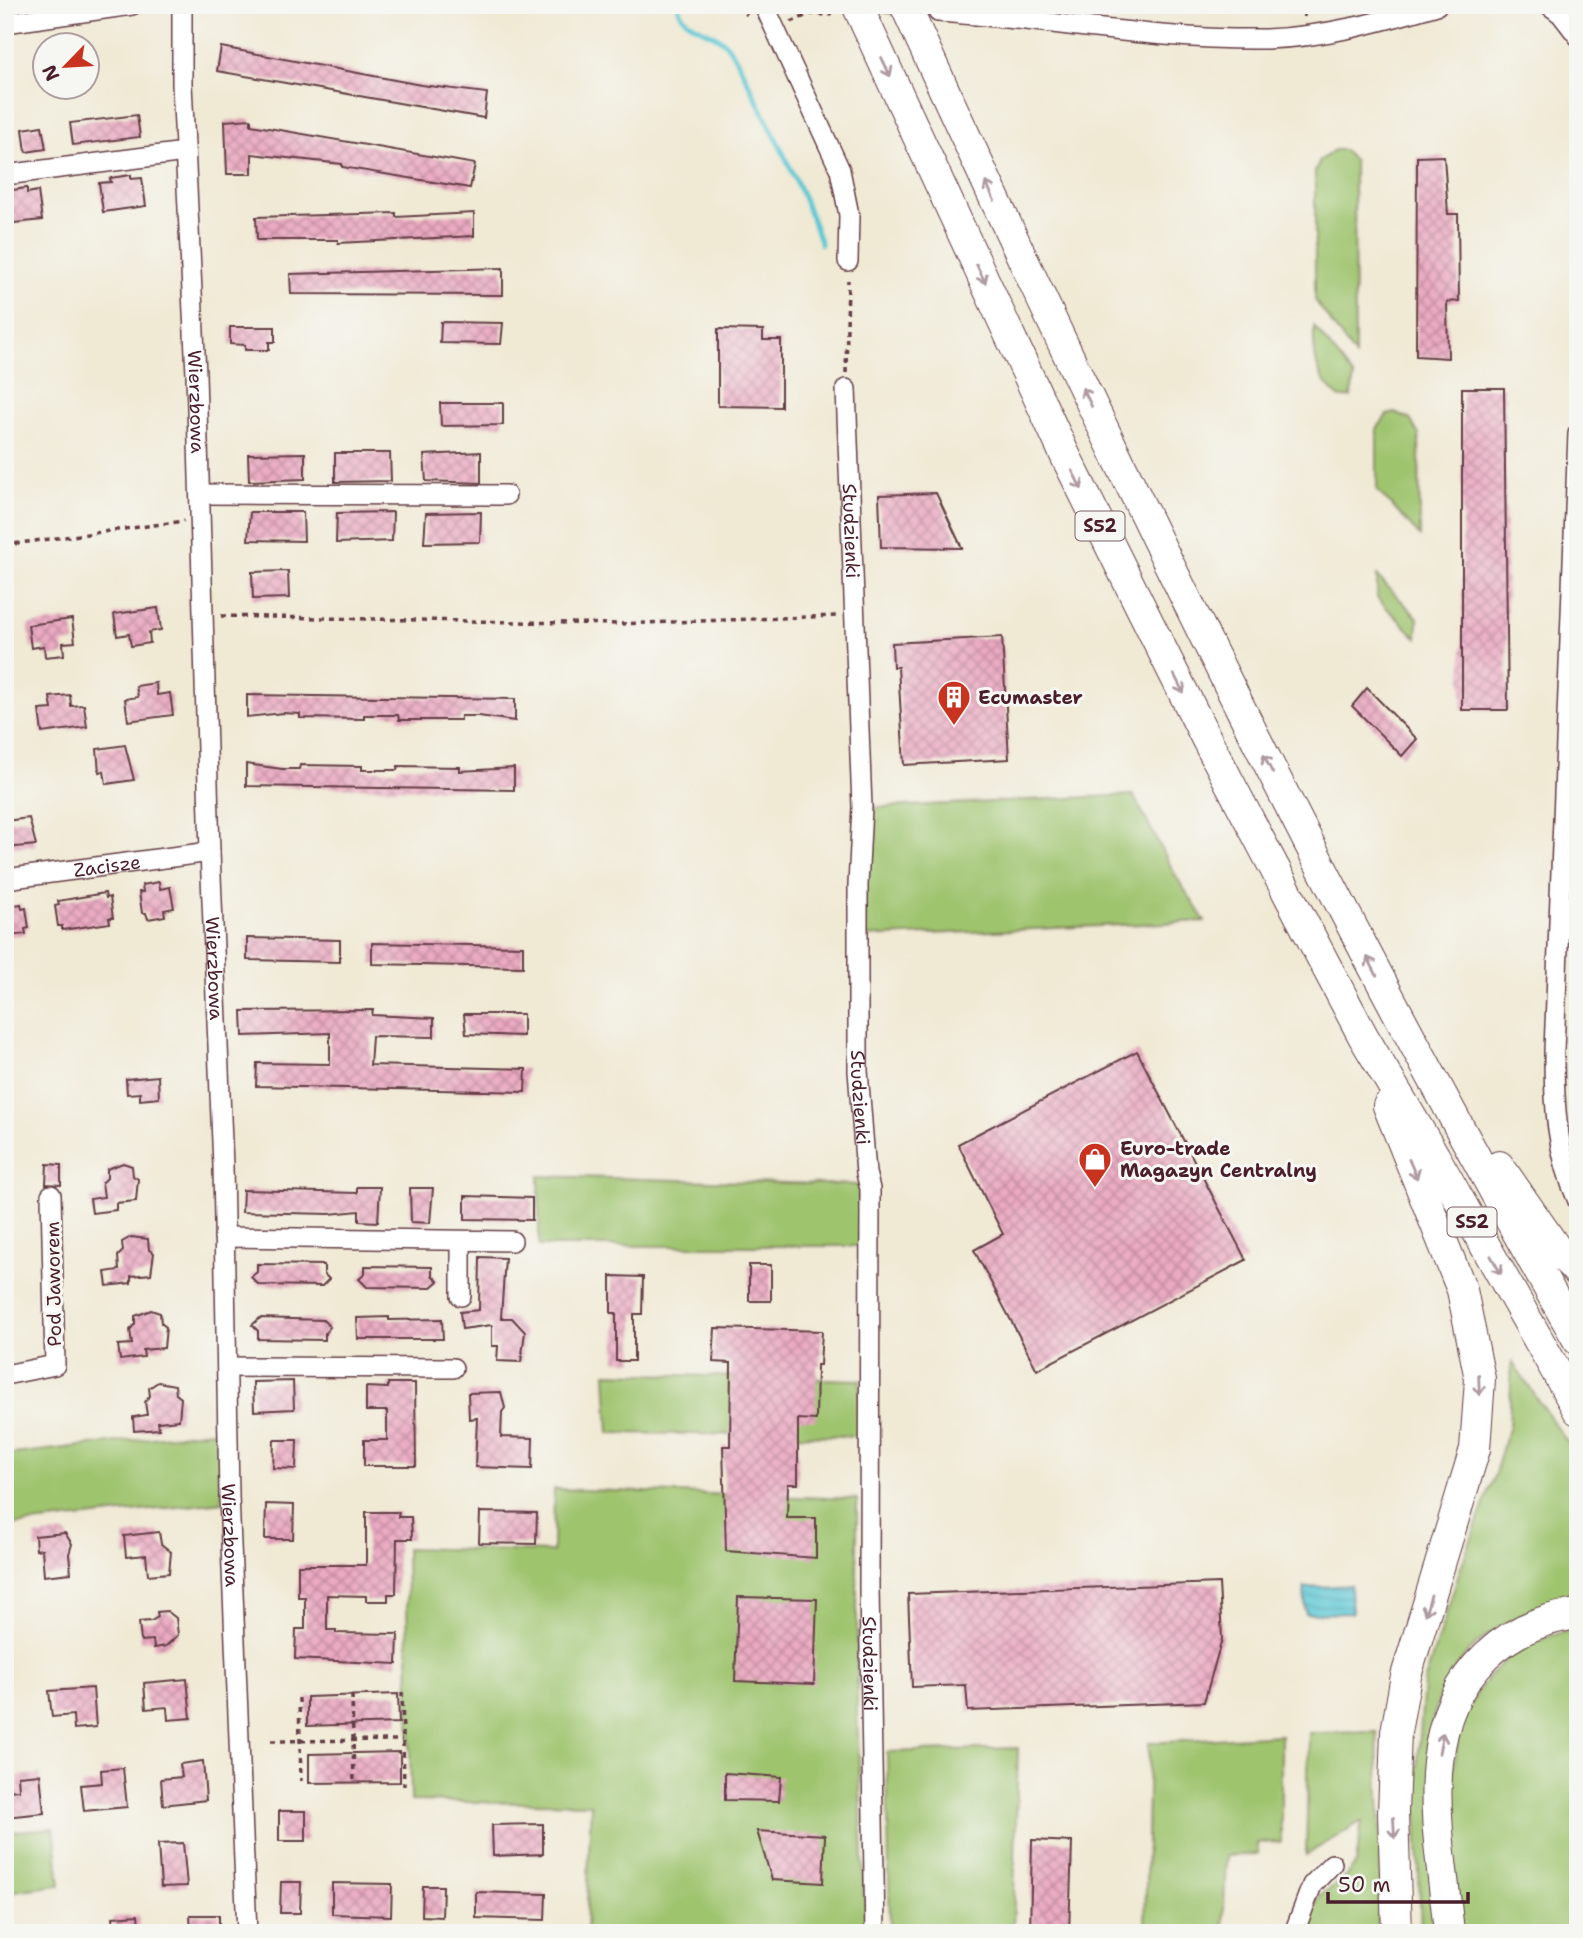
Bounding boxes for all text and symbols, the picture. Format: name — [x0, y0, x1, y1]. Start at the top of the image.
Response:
north arrow — [32, 32, 102, 102]
one-way arrow — [880, 56, 893, 77]
text: N — [37, 61, 66, 85]
one-way arrow — [983, 181, 996, 202]
one-way arrow — [975, 263, 988, 284]
street label: Wierzbowa — [182, 349, 210, 454]
one-way arrow — [1079, 387, 1093, 408]
one-way arrow — [1071, 469, 1085, 490]
street label: Studzienki — [837, 483, 865, 579]
road number: S52 — [1076, 512, 1124, 540]
one-way arrow — [1172, 673, 1186, 693]
building icon: Ecumaster — [935, 678, 973, 727]
place label: Ecumaster — [978, 685, 1083, 710]
one-way arrow — [1260, 754, 1274, 775]
street label: Zacisze — [72, 849, 142, 883]
street label: Wierzbowa — [200, 916, 229, 1021]
one-way arrow — [1364, 957, 1378, 977]
street label: Studzienki — [845, 1050, 876, 1146]
place label: Euro-trade Magazyn Centralny — [1120, 1136, 1317, 1183]
shop icon: Euro-trade Magazyn Centralny — [1076, 1140, 1114, 1189]
one-way arrow — [1407, 1158, 1420, 1179]
road number: S52 — [1448, 1208, 1496, 1237]
street label: Pod Jaworem — [40, 1221, 67, 1347]
one-way arrow — [1489, 1254, 1503, 1274]
one-way arrow — [1473, 1373, 1486, 1396]
street label: Wierzbowa — [216, 1483, 245, 1588]
one-way arrow — [1420, 1594, 1433, 1616]
street label: Studzienki — [856, 1616, 883, 1712]
one-way arrow — [1435, 1732, 1448, 1755]
one-way arrow — [1388, 1816, 1401, 1839]
scale bar — [1328, 1861, 1468, 1905]
text: 50 m — [1338, 1871, 1391, 1899]

